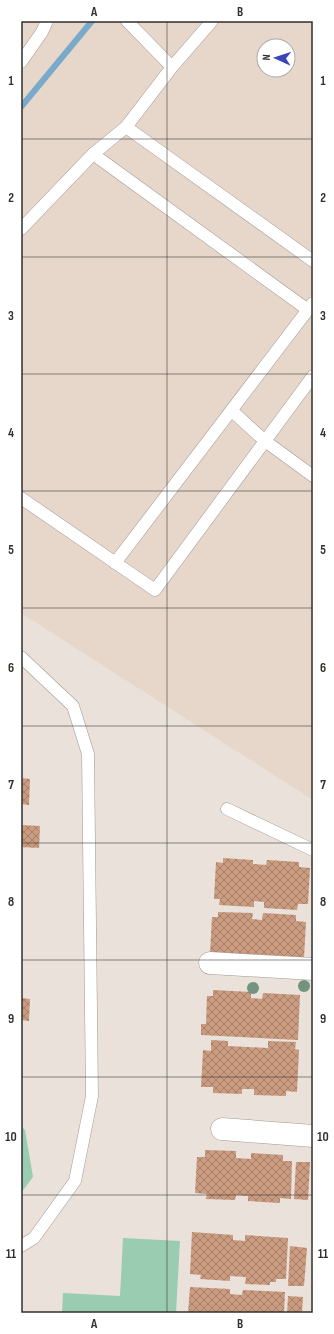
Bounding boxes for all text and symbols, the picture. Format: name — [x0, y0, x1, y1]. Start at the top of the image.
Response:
text: A — [90, 4, 98, 20]
text: B — [237, 4, 243, 20]
north arrow — [256, 38, 296, 78]
text: N — [260, 54, 273, 61]
text: 1 — [8, 73, 14, 89]
text: 1 — [320, 73, 326, 89]
text: 2 — [8, 190, 14, 206]
text: 2 — [320, 190, 326, 206]
text: 3 — [8, 308, 14, 324]
text: 3 — [320, 308, 326, 324]
text: 4 — [8, 425, 14, 441]
text: 4 — [320, 425, 326, 441]
text: 5 — [8, 542, 14, 558]
text: 5 — [320, 542, 326, 558]
text: 6 — [8, 660, 14, 676]
text: 6 — [320, 660, 326, 676]
text: 7 — [8, 777, 14, 793]
text: 7 — [320, 777, 326, 793]
text: 8 — [8, 894, 14, 910]
text: 8 — [320, 894, 326, 910]
text: 9 — [8, 1011, 14, 1027]
text: 9 — [320, 1011, 326, 1027]
text: 10 — [5, 1129, 17, 1145]
text: 10 — [317, 1129, 329, 1145]
text: 11 — [6, 1246, 16, 1262]
text: 11 — [318, 1246, 328, 1262]
text: A — [90, 1316, 98, 1332]
text: B — [237, 1316, 243, 1332]

